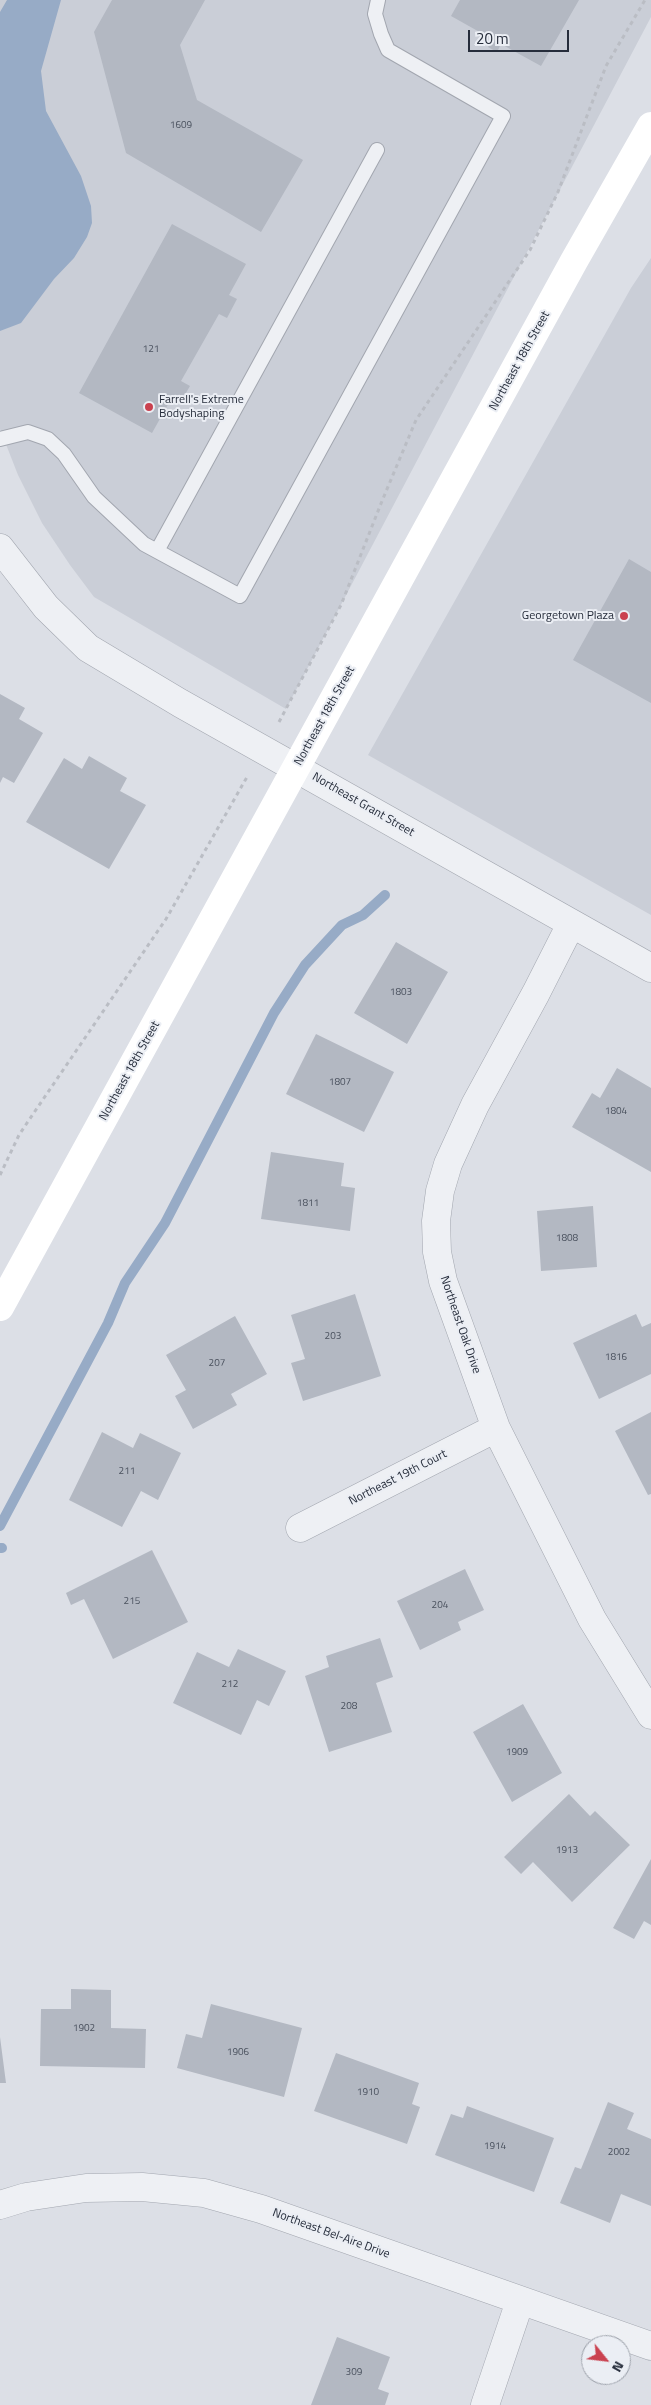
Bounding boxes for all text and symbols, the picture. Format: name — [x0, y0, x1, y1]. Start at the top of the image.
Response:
scale bar — [471, 20, 572, 52]
text: 20 m — [476, 27, 509, 50]
house number: 1609 — [170, 120, 192, 132]
street label: Northeast 18th Street — [487, 309, 553, 413]
house number: 121 — [143, 344, 159, 356]
place label: Farrell's Extreme Bodyshaping — [159, 393, 244, 421]
marker: Farrell's Extreme Bodyshaping — [143, 401, 155, 413]
place label: Georgetown Plaza — [522, 609, 614, 623]
marker: Georgetown Plaza — [618, 610, 630, 622]
street label: Northeast 18th Street — [292, 664, 358, 768]
street label: Northeast Grant Street — [309, 770, 417, 840]
house number: 1803 — [390, 987, 412, 999]
street label: Northeast 18th Street — [97, 1019, 163, 1123]
house number: 1807 — [329, 1077, 351, 1089]
house number: 1804 — [605, 1106, 627, 1118]
house number: 1811 — [297, 1198, 319, 1210]
house number: 1808 — [556, 1233, 578, 1245]
street label: Northeast Oak Drive — [437, 1274, 483, 1376]
house number: 203 — [325, 1331, 341, 1343]
house number: 1816 — [605, 1352, 627, 1364]
house number: 207 — [209, 1358, 225, 1370]
street label: Northeast 19th Court — [347, 1447, 449, 1509]
house number: 211 — [119, 1466, 135, 1478]
house number: 215 — [124, 1596, 140, 1608]
house number: 204 — [432, 1600, 448, 1612]
house number: 212 — [222, 1679, 238, 1691]
house number: 208 — [341, 1701, 357, 1713]
house number: 1909 — [506, 1747, 528, 1759]
house number: 1913 — [556, 1845, 578, 1857]
house number: 1902 — [73, 2023, 95, 2035]
house number: 1906 — [227, 2047, 249, 2059]
house number: 1910 — [357, 2087, 379, 2099]
house number: 1914 — [484, 2141, 506, 2153]
house number: 2002 — [608, 2147, 630, 2159]
street label: Northeast Bel-Aire Drive — [270, 2206, 392, 2262]
north arrow — [581, 2335, 631, 2385]
text: N — [607, 2358, 630, 2376]
house number: 309 — [346, 2367, 362, 2379]

